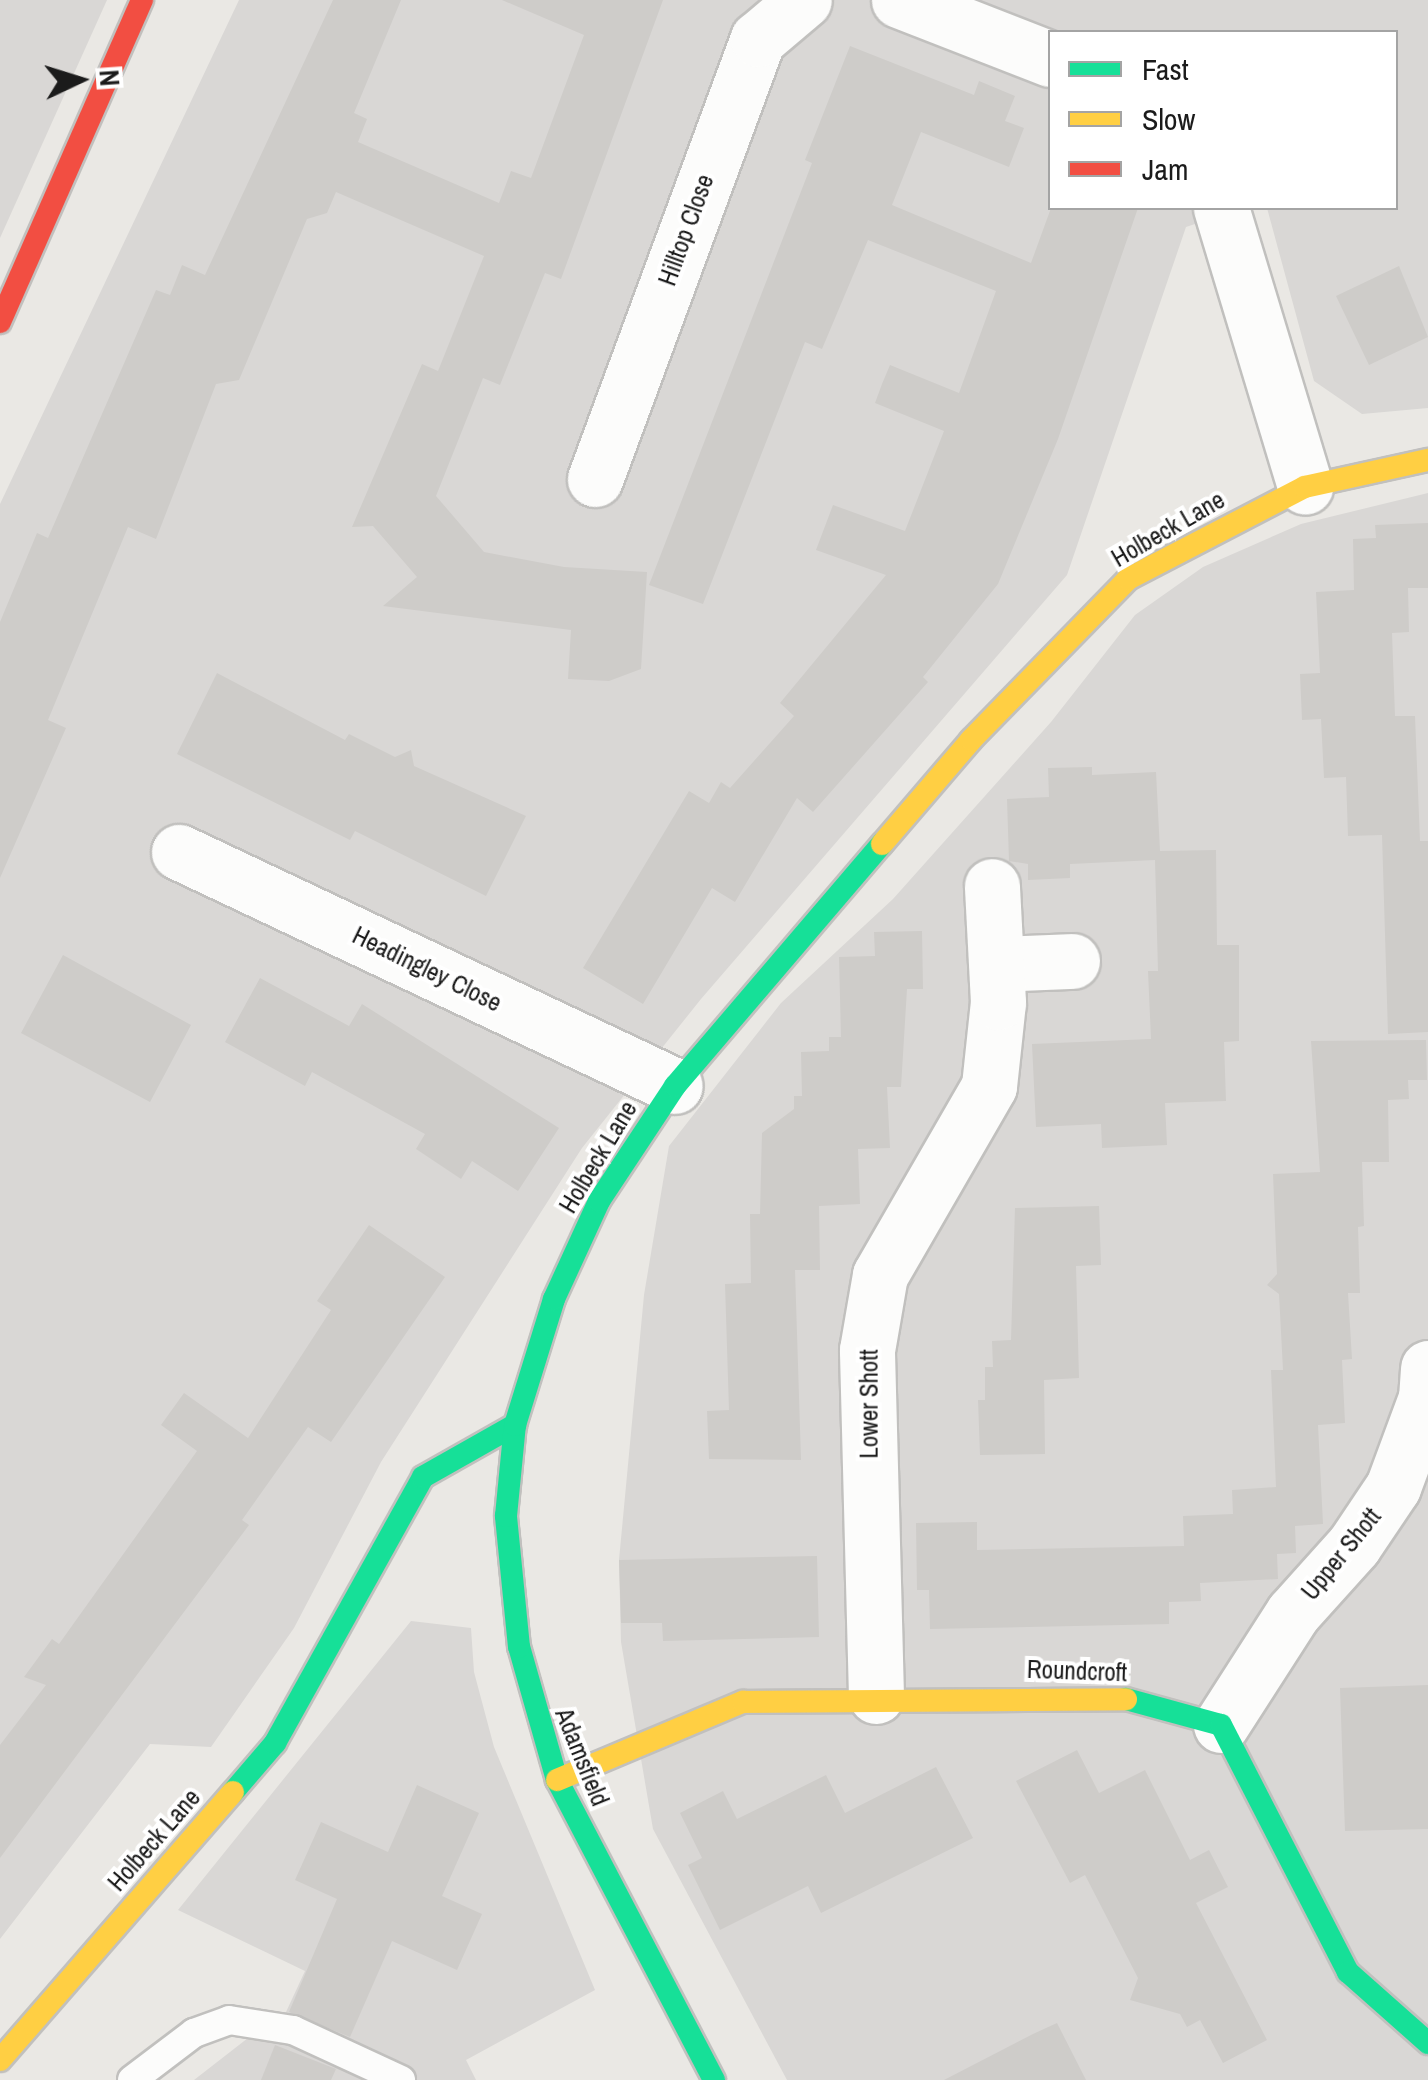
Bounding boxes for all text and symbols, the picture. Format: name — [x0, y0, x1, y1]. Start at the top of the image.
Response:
north arrow — [30, 30, 130, 130]
legend — [1048, 30, 1398, 210]
text: Fast — [1142, 49, 1189, 89]
text: N — [90, 68, 129, 87]
text: Slow — [1142, 99, 1195, 139]
text: Jam — [1142, 149, 1188, 189]
street label: Hilltop Close — [652, 170, 720, 290]
street label: Holbeck Lane — [1106, 485, 1230, 573]
street label: Headingley Close — [348, 920, 506, 1018]
street label: Holbeck Lane — [553, 1096, 643, 1218]
street label: Lower Shott — [854, 1349, 884, 1459]
street label: Upper Shott — [1295, 1502, 1387, 1606]
street label: Roundcroft — [1026, 1654, 1128, 1688]
street label: Adamsfield — [549, 1704, 615, 1810]
street label: Holbeck Lane — [102, 1783, 206, 1897]

